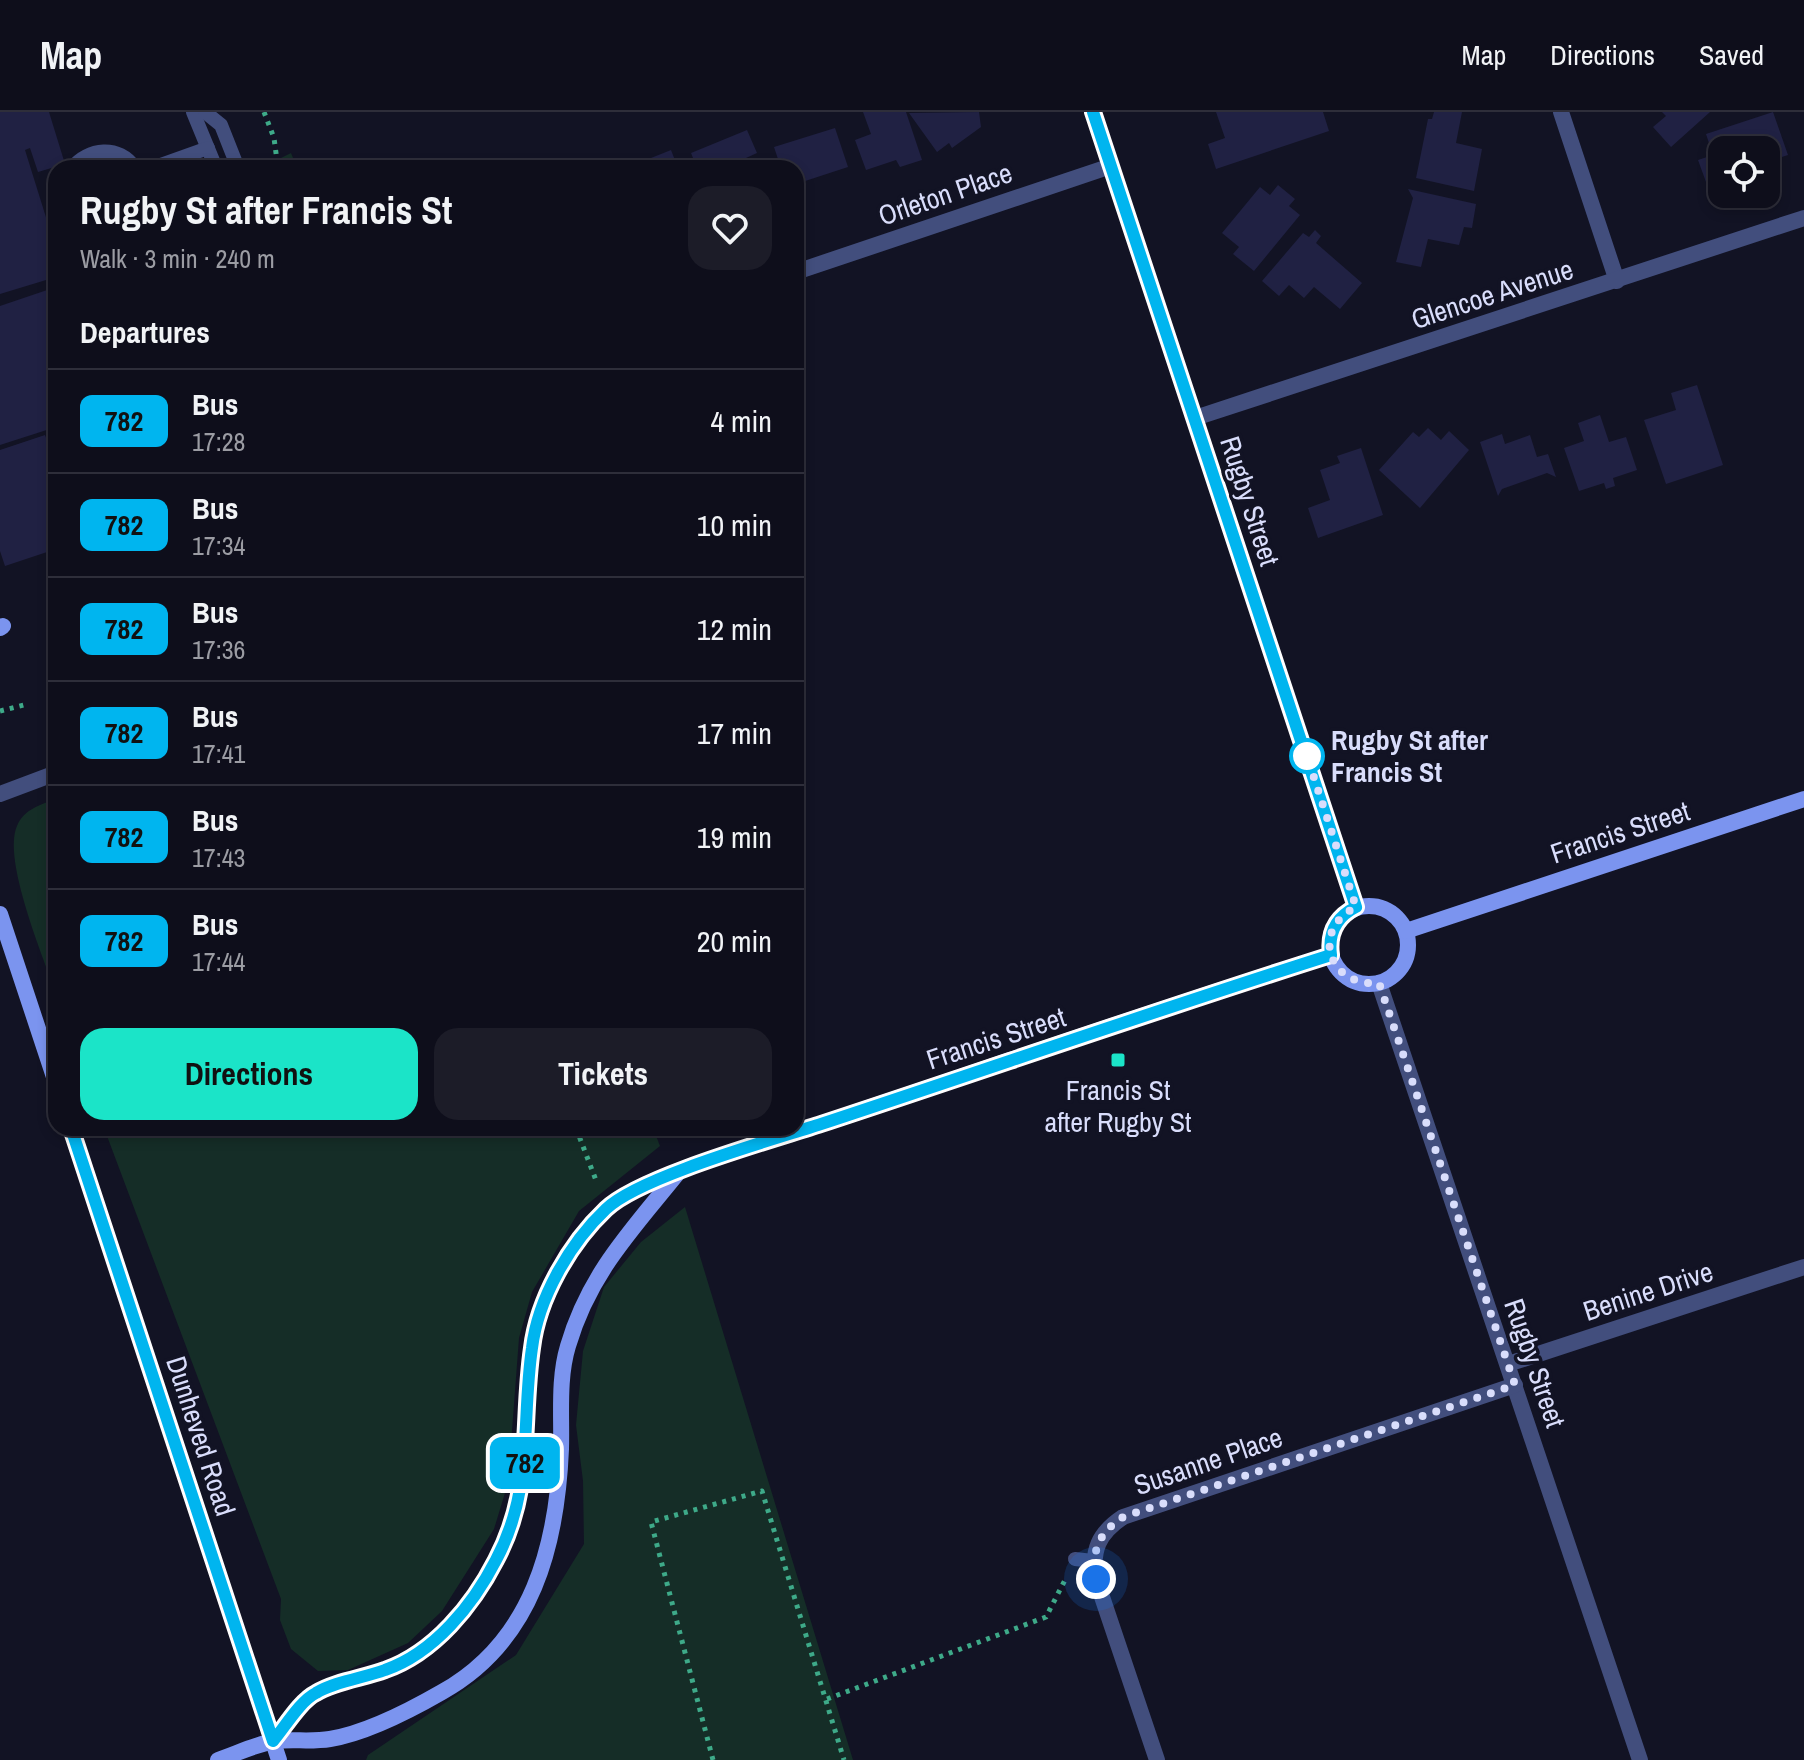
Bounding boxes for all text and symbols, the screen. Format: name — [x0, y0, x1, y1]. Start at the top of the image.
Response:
text: Map — [40, 30, 102, 81]
text: Map — [1462, 36, 1506, 74]
text: Directions — [1550, 36, 1655, 74]
text: Saved — [1699, 36, 1764, 74]
map controls — [1708, 136, 1780, 208]
button: locate — [1708, 136, 1780, 208]
street label: Orleton Place — [873, 153, 1017, 235]
text: Rugby St after Francis St — [80, 185, 452, 236]
button: heart — [688, 186, 772, 270]
text: Walk · 3 min · 240 m — [80, 241, 275, 276]
street label: Glencoe Avenue — [1406, 250, 1578, 338]
text: Departures — [80, 312, 210, 352]
text: Bus — [192, 384, 238, 424]
text: 4 min — [710, 401, 772, 441]
text: 782 — [105, 402, 143, 440]
text: 17:28 — [192, 424, 245, 459]
street label: Rugby Street — [1211, 431, 1289, 571]
text: Bus — [192, 488, 238, 528]
text: 10 min — [697, 505, 772, 545]
text: 782 — [105, 506, 143, 544]
text: 17:34 — [192, 528, 245, 563]
text: Bus — [192, 592, 238, 632]
text: 12 min — [697, 609, 772, 649]
text: 782 — [105, 610, 143, 648]
text: 17:36 — [192, 632, 245, 667]
text: Bus — [192, 696, 238, 736]
text: 17 min — [697, 713, 772, 753]
text: 782 — [105, 714, 143, 752]
place label: Rugby St after Francis St — [1331, 721, 1488, 791]
text: 17:41 — [192, 736, 245, 771]
marker: Rugby St after Francis St — [1290, 739, 1324, 773]
street label: Francis Street — [1546, 792, 1694, 872]
text: Bus — [192, 800, 238, 840]
text: 19 min — [697, 817, 772, 857]
text: 782 — [105, 818, 143, 856]
text: 17:43 — [192, 840, 245, 875]
text: Bus — [192, 904, 238, 944]
text: 20 min — [697, 921, 772, 961]
text: 782 — [105, 922, 143, 960]
text: 17:44 — [192, 944, 245, 979]
street label: Francis Street — [922, 998, 1070, 1078]
button: Directions — [80, 1028, 418, 1120]
button: Tickets — [434, 1028, 772, 1120]
marker: Francis St after Rugby St — [1109, 1051, 1127, 1069]
place label: Francis St after Rugby St — [1045, 1071, 1191, 1141]
street label: Benine Drive — [1578, 1252, 1718, 1330]
street label: Rugby Street — [1495, 1293, 1575, 1433]
street label: Dunheved Road — [157, 1351, 245, 1521]
street label: Susanne Place — [1129, 1418, 1287, 1504]
line badge: 782 — [479, 1437, 571, 1489]
text: 782 — [506, 1444, 544, 1482]
your location — [1076, 1559, 1116, 1599]

